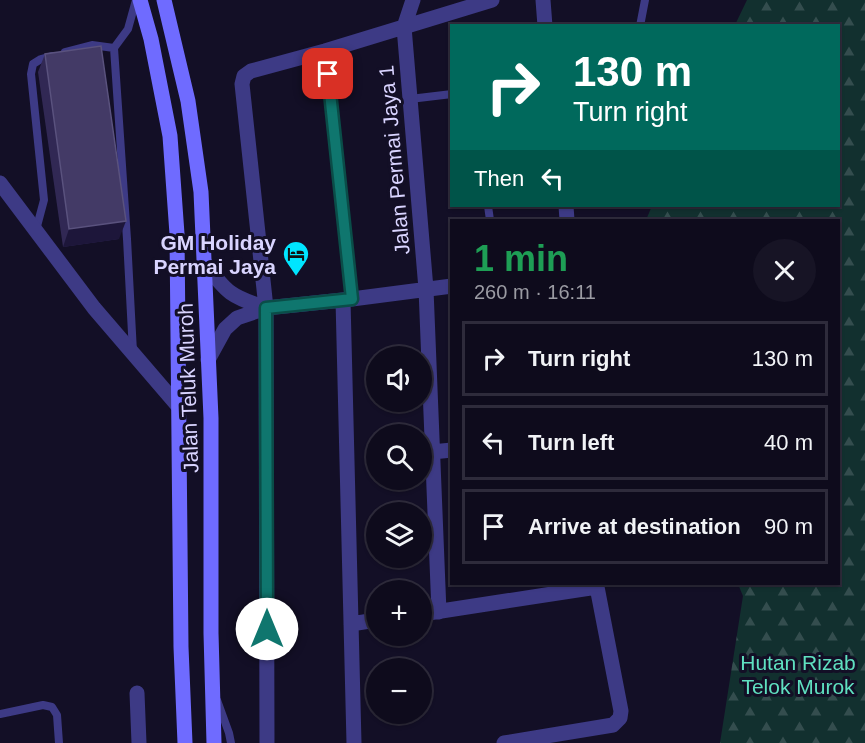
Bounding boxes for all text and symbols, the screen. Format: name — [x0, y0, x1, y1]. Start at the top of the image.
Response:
pin — [302, 48, 353, 99]
icon: right — [474, 48, 552, 126]
text: 130 m — [573, 48, 692, 95]
icon: arrive — [311, 57, 344, 90]
street label: Jalan Permai Jaya 1 — [374, 64, 414, 256]
text: Turn right — [573, 97, 688, 127]
icon: left — [536, 162, 569, 195]
text: Then — [474, 166, 524, 191]
place label: GM Holiday Permai Jaya — [153, 231, 276, 278]
text: 1 min — [474, 238, 568, 279]
hotel icon: GM Holiday Permai Jaya — [281, 239, 311, 277]
button: close — [753, 239, 816, 302]
text: 260 m · 16:11 — [474, 281, 596, 303]
street label: Jalan Teluk Muroh — [174, 303, 202, 473]
icon: right — [477, 342, 510, 375]
map controls — [366, 346, 432, 724]
button: sound — [366, 346, 432, 412]
text: Turn right — [528, 346, 630, 371]
text: 130 m — [752, 346, 813, 371]
button: search — [366, 424, 432, 490]
icon: left — [477, 426, 510, 459]
text: Turn left — [528, 430, 614, 455]
text: 40 m — [764, 430, 813, 455]
button: layers — [366, 502, 432, 568]
icon: arrive — [477, 510, 510, 543]
text: Arrive at destination — [528, 514, 741, 539]
text: 90 m — [764, 514, 813, 539]
button: + — [366, 580, 432, 646]
position arrow — [235, 597, 299, 661]
park label: Hutan Rizab Telok Murok — [740, 651, 856, 698]
button: − — [366, 658, 432, 724]

